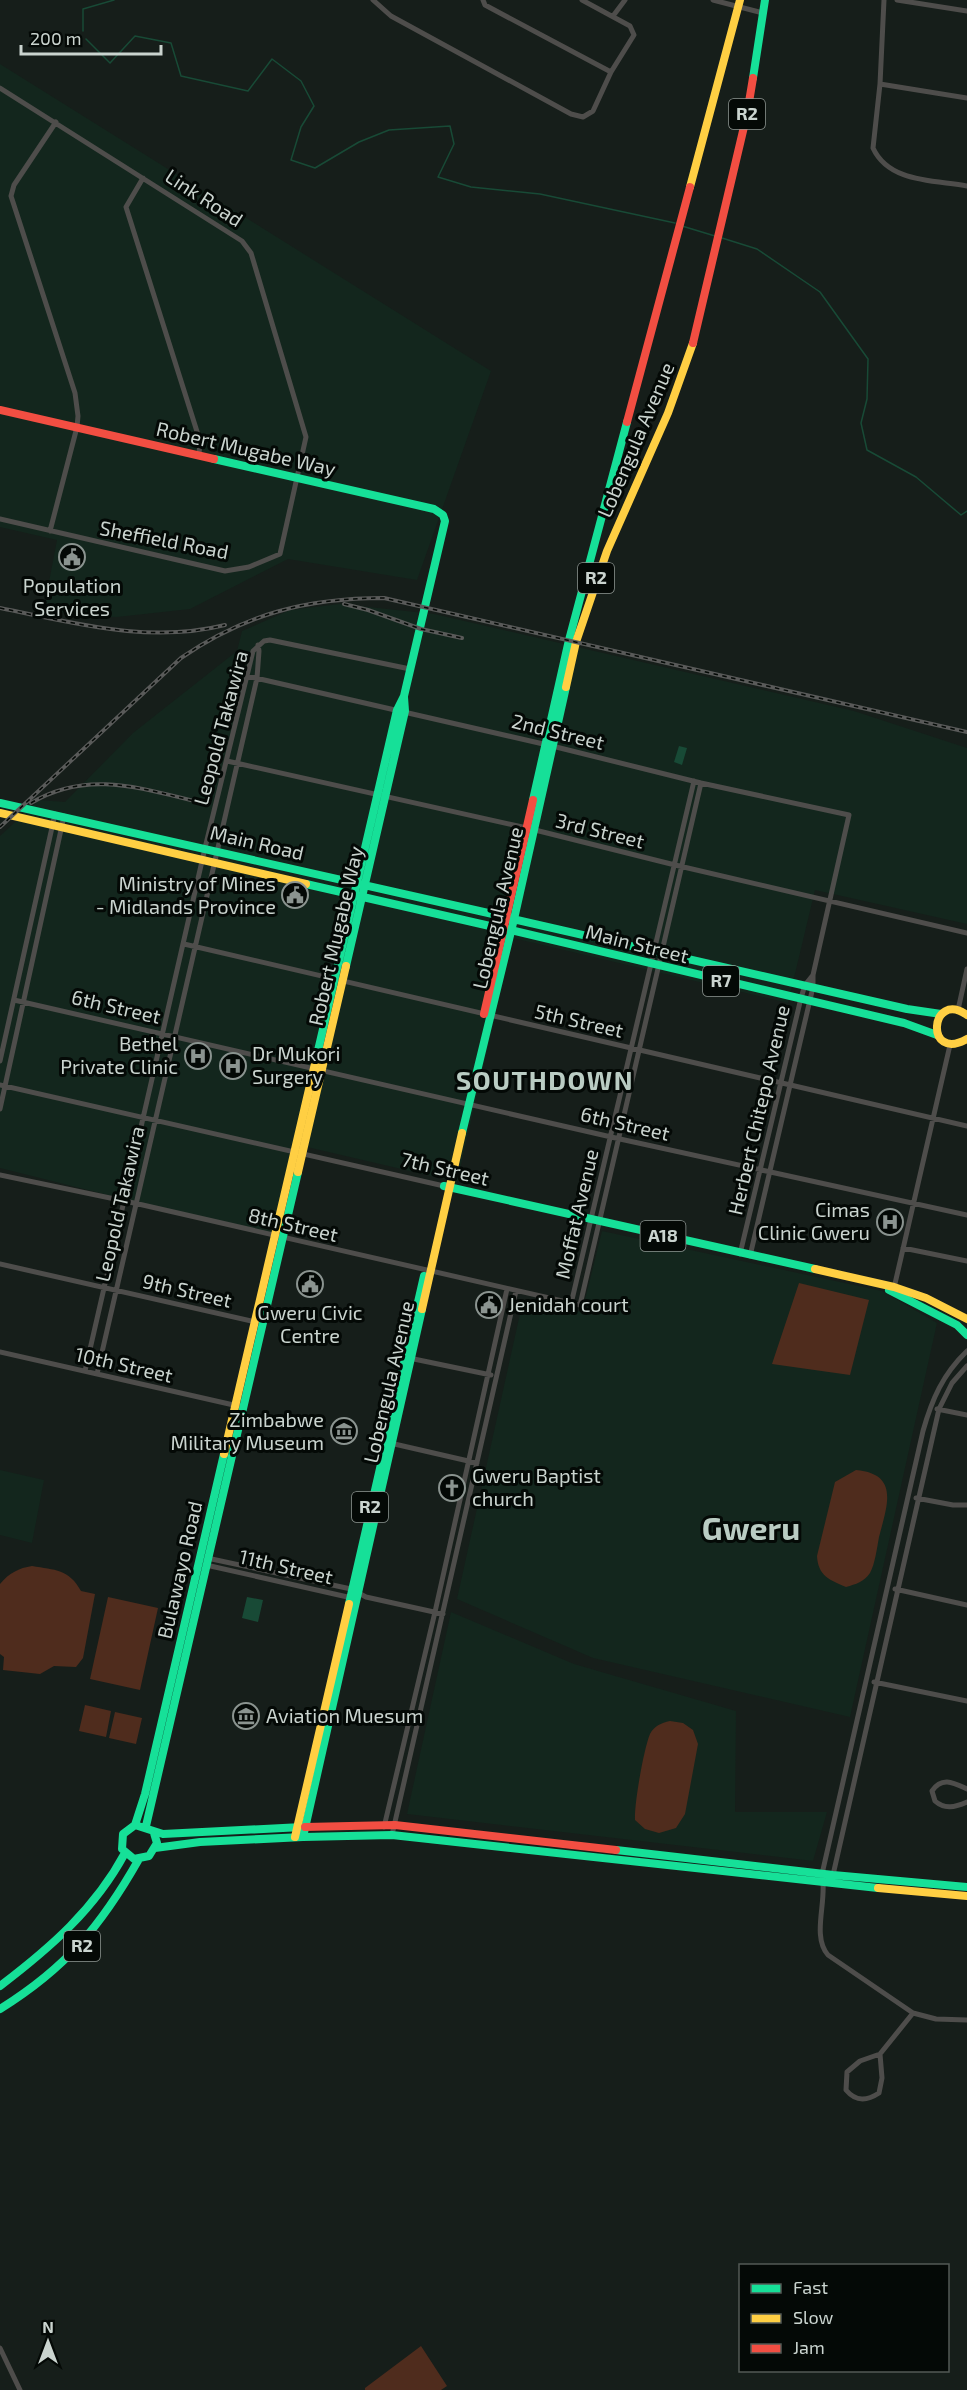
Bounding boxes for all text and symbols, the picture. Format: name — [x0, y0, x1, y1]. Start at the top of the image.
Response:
scale bar — [21, 18, 160, 56]
text: 200 m — [30, 27, 82, 49]
road number: R2 — [729, 99, 765, 129]
street label: Link Road — [161, 163, 248, 231]
street label: Lobengula Avenue — [592, 359, 679, 521]
street label: Robert Mugabe Way — [154, 416, 339, 480]
street label: Sheffield Road — [98, 515, 231, 563]
public building icon: Population Services — [57, 542, 87, 572]
road number: R2 — [578, 563, 614, 593]
place label: Population Services — [23, 573, 121, 620]
street label: Leopold Takawira — [188, 648, 252, 808]
street label: 2nd Street — [510, 708, 607, 754]
street label: 3rd Street — [553, 807, 647, 853]
street label: Main Road — [208, 820, 307, 864]
street label: Lobengula Avenue — [467, 824, 527, 991]
street label: Robert Mugabe Way — [303, 843, 367, 1028]
place label: Ministry of Mines - Midlands Province — [96, 871, 276, 918]
public building icon: Ministry of Mines - Midlands Province — [280, 880, 310, 910]
street label: Main Street — [583, 919, 692, 967]
road number: R7 — [703, 966, 739, 996]
street label: 6th Street — [69, 984, 163, 1028]
street label: 5th Street — [533, 998, 626, 1042]
street label: Herbert Chitepo Avenue — [722, 1002, 794, 1217]
place label: Bethel Private Clinic — [60, 1031, 178, 1078]
hospital icon: Bethel Private Clinic — [183, 1041, 213, 1071]
place label: Dr Mukori Surgery — [252, 1041, 341, 1088]
hospital icon: Dr Mukori Surgery — [218, 1051, 248, 1081]
district label: SOUTHDOWN — [456, 1064, 634, 1095]
street label: 6th Street — [578, 1101, 672, 1145]
street label: Leopold Takawira — [89, 1124, 149, 1284]
street label: 7th Street — [399, 1146, 492, 1190]
street label: Moffat Avenue — [549, 1146, 603, 1281]
place label: Cimas Clinic Gweru — [758, 1197, 870, 1244]
street label: 8th Street — [246, 1202, 341, 1246]
hospital icon: Cimas Clinic Gweru — [875, 1207, 905, 1237]
road number: A18 — [640, 1221, 686, 1251]
street label: 9th Street — [140, 1268, 234, 1312]
public building icon: Gweru Civic Centre — [295, 1269, 325, 1299]
public building icon: Jenidah court — [474, 1290, 504, 1320]
place label: Jenidah court — [508, 1292, 629, 1316]
street label: Lobengula Avenue — [358, 1298, 418, 1465]
place label: Gweru Civic Centre — [257, 1300, 363, 1347]
street label: 10th Street — [73, 1341, 176, 1387]
place label: Zimbabwe Military Museum — [171, 1407, 324, 1454]
museum icon: Zimbabwe Military Museum — [329, 1416, 359, 1446]
place label: Gweru Baptist church — [472, 1463, 601, 1510]
church icon: Gweru Baptist church — [437, 1473, 467, 1503]
road number: R2 — [352, 1492, 388, 1522]
street label: Bulawayo Road — [152, 1499, 207, 1641]
district label: Gweru — [702, 1508, 800, 1546]
street label: 11th Street — [237, 1544, 336, 1589]
museum icon: Aviation Muesum — [231, 1701, 261, 1731]
place label: Aviation Muesum — [266, 1703, 423, 1727]
road number: R2 — [64, 1931, 100, 1961]
legend — [739, 2264, 949, 2372]
text: Fast — [793, 2276, 828, 2298]
text: Slow — [793, 2306, 834, 2328]
north arrow — [18, 2312, 78, 2372]
text: N — [42, 2317, 54, 2336]
text: Jam — [793, 2336, 825, 2358]

